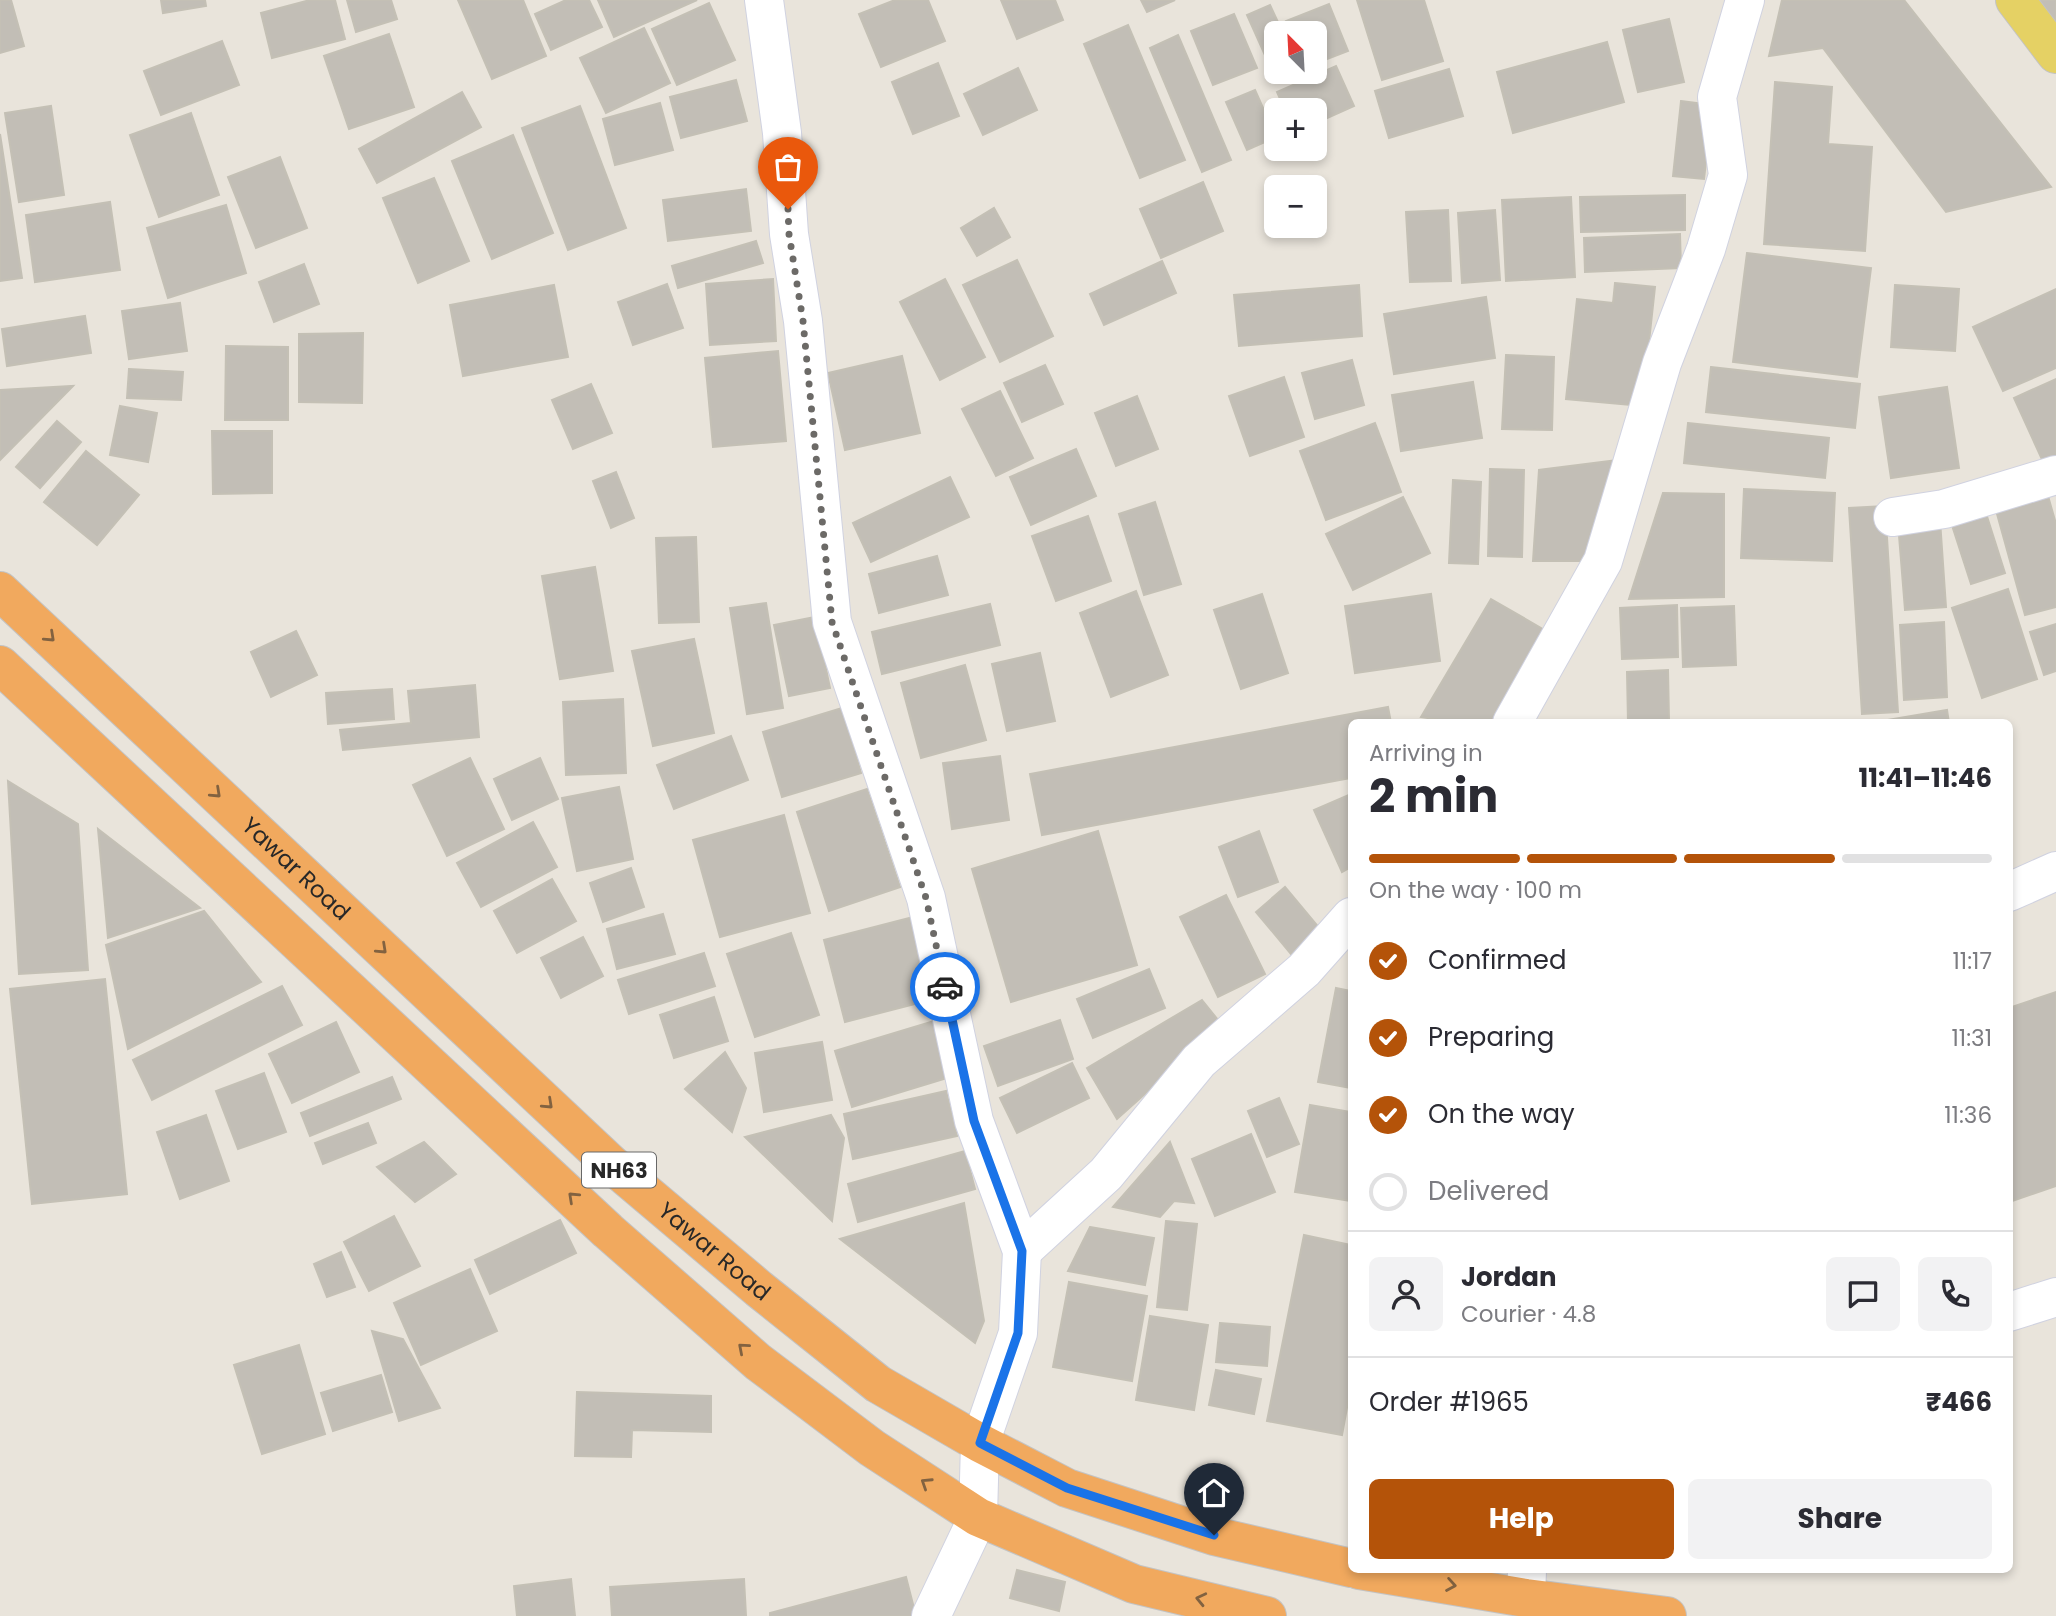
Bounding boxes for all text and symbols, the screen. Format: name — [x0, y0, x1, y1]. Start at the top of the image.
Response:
north arrow — [1264, 21, 1326, 84]
map controls — [1264, 21, 1327, 238]
button: + — [1264, 98, 1327, 161]
pin — [758, 137, 818, 209]
icon: bag — [769, 148, 807, 186]
button: − — [1264, 175, 1327, 238]
one-way arrow — [42, 629, 55, 642]
text: Arriving in — [1369, 737, 1483, 769]
text: 11:41–11:46 — [1859, 760, 1992, 796]
text: 2 min — [1369, 764, 1498, 828]
one-way arrow — [208, 785, 221, 797]
street label: Yawar Road — [235, 810, 357, 928]
text: On the way · 100 m — [1369, 874, 1582, 906]
one-way arrow — [374, 940, 387, 953]
icon: check — [1369, 942, 1407, 980]
text: Confirmed — [1428, 942, 1566, 978]
text: 11:17 — [1952, 945, 1992, 977]
courier — [910, 952, 980, 1022]
icon: car — [926, 968, 964, 1006]
icon: check — [1369, 1019, 1407, 1057]
text: Preparing — [1428, 1019, 1554, 1055]
text: 11:31 — [1951, 1022, 1992, 1054]
one-way arrow — [540, 1096, 553, 1109]
icon: check — [1369, 1096, 1407, 1134]
text: On the way — [1428, 1096, 1575, 1132]
text: 11:36 — [1944, 1099, 1992, 1131]
road number: NH63 — [582, 1152, 656, 1188]
text: Delivered — [1428, 1173, 1549, 1209]
one-way arrow — [568, 1193, 581, 1206]
street label: Yawar Road — [651, 1195, 777, 1308]
button: person — [1369, 1257, 1443, 1331]
button: chat — [1826, 1257, 1900, 1331]
button: phone — [1918, 1257, 1992, 1331]
text: Jordan — [1461, 1259, 1557, 1295]
text: Courier · 4.8 — [1461, 1298, 1596, 1330]
one-way arrow — [738, 1344, 751, 1356]
text: Order #1965 — [1369, 1384, 1529, 1420]
text: ₹466 — [1926, 1384, 1992, 1420]
pin — [1184, 1463, 1244, 1535]
icon: home — [1195, 1474, 1233, 1512]
one-way arrow — [921, 1479, 934, 1491]
button: Help — [1369, 1479, 1674, 1559]
button: Share — [1688, 1479, 1992, 1559]
one-way arrow — [1445, 1577, 1457, 1592]
one-way arrow — [1195, 1593, 1207, 1607]

